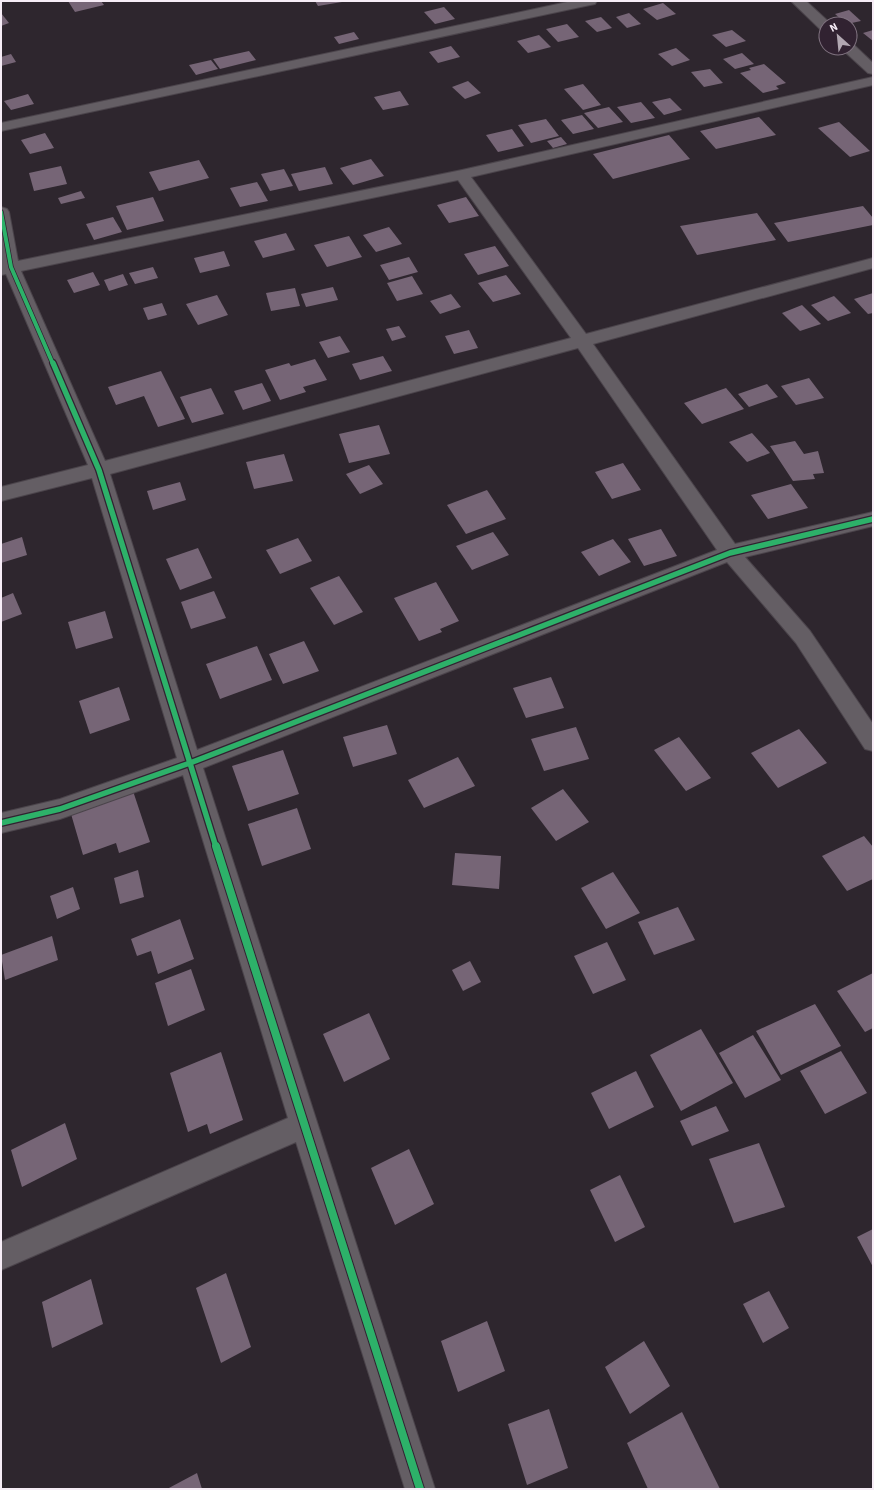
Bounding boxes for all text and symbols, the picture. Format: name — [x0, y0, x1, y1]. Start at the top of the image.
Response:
north arrow — [818, 16, 858, 56]
text: N — [827, 19, 840, 36]

